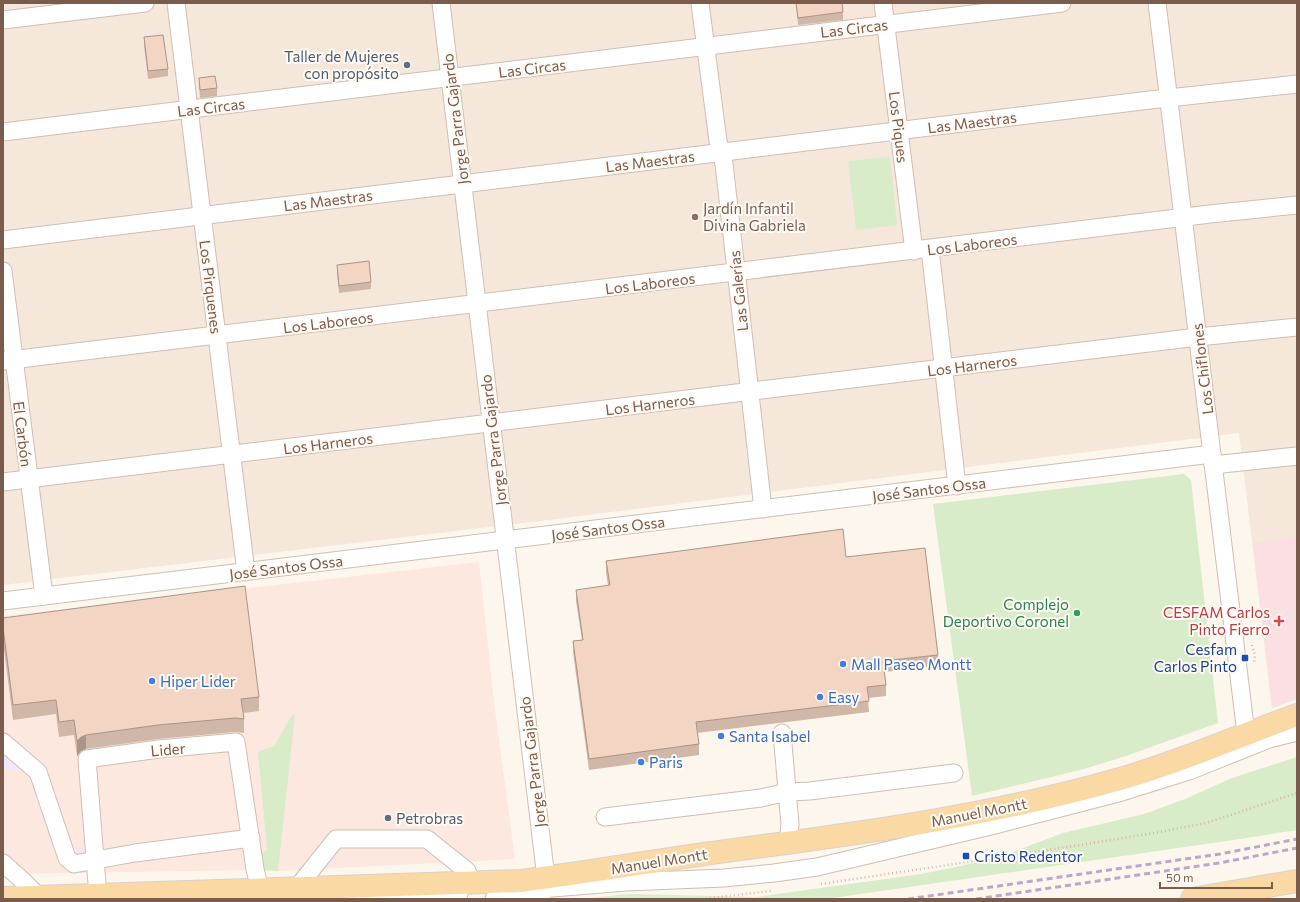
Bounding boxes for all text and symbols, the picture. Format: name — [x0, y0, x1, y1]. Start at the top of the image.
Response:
street label: Las Circas — [819, 15, 889, 41]
place label: Taller de Mujeres con propósito — [284, 47, 399, 82]
street label: Jorge Parra Gajardo — [438, 52, 472, 185]
street label: Las Circas — [497, 55, 567, 81]
marker: Taller de Mujeres con propósito — [402, 60, 412, 70]
street label: Los Piques — [886, 90, 912, 164]
street label: Las Circas — [176, 94, 246, 120]
street label: Las Maestras — [926, 108, 1018, 136]
street label: Las Maestras — [604, 147, 696, 175]
street label: Las Maestras — [282, 186, 374, 214]
place label: Jardín Infantil Divina Gabriela — [703, 199, 806, 234]
marker: Jardín Infantil Divina Gabriela — [690, 212, 700, 222]
street label: Los Laboreos — [926, 230, 1018, 258]
street label: Los Pirquenes — [196, 239, 226, 335]
street label: Las Galerías — [725, 250, 751, 332]
street label: Los Laboreos — [604, 269, 696, 297]
street label: Los Laboreos — [282, 308, 374, 336]
street label: Los Chiflones — [1187, 322, 1217, 416]
street label: Los Harneros — [926, 351, 1018, 379]
street label: Jorge Parra Gajardo — [476, 373, 510, 506]
street label: Los Harneros — [604, 390, 696, 418]
street label: El Carbón — [10, 400, 36, 468]
street label: Los Harneros — [282, 429, 374, 457]
street label: José Santos Ossa — [871, 473, 987, 505]
street label: José Santos Ossa — [550, 512, 666, 544]
street label: José Santos Ossa — [228, 551, 344, 583]
place label: Complejo Deportivo Coronel — [943, 595, 1069, 630]
place label: CESFAM Carlos Pinto Fierro — [1163, 603, 1270, 638]
marker: Complejo Deportivo Coronel — [1072, 608, 1082, 618]
marker: CESFAM Carlos Pinto Fierro — [1273, 615, 1285, 627]
place label: Cesfam Carlos Pinto — [1154, 640, 1237, 675]
marker: Cesfam Carlos Pinto — [1240, 653, 1250, 663]
place label: Mall Paseo Montt — [851, 655, 972, 673]
marker: Mall Paseo Montt — [838, 659, 848, 669]
place label: Hiper Lider — [160, 672, 236, 690]
marker: Hiper Lider — [147, 676, 157, 686]
place label: Easy — [828, 688, 859, 706]
marker: Easy — [815, 692, 825, 702]
street label: Jorge Parra Gajardo — [515, 695, 549, 828]
place label: Santa Isabel — [729, 727, 811, 745]
marker: Santa Isabel — [716, 731, 726, 741]
street label: Lider — [150, 739, 186, 759]
place label: Paris — [649, 753, 683, 771]
marker: Paris — [636, 757, 646, 767]
street label: Manuel Montt — [929, 794, 1029, 830]
place label: Petrobras — [396, 809, 463, 827]
marker: Petrobras — [383, 813, 393, 823]
street label: Manuel Montt — [609, 844, 709, 878]
place label: Cristo Redentor — [974, 847, 1082, 865]
marker: Cristo Redentor — [961, 851, 971, 861]
scale bar — [1160, 864, 1272, 890]
text: 50 m — [1166, 870, 1194, 884]

